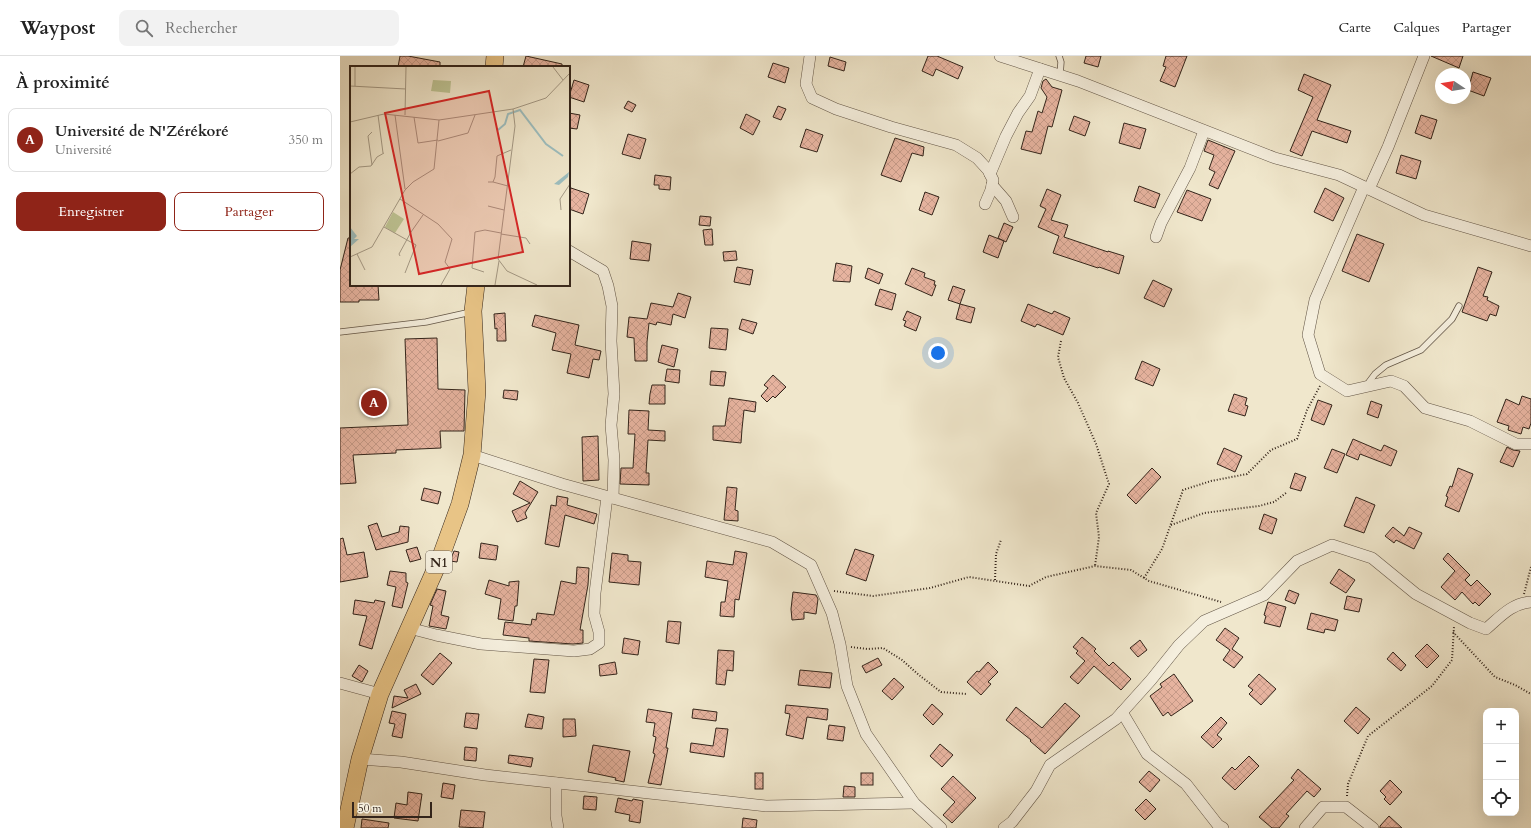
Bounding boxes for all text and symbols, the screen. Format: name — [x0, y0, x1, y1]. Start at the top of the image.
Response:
search box — [119, 10, 399, 46]
text: Waypost — [20, 15, 95, 41]
icon: search — [133, 17, 155, 39]
text: Rechercher — [165, 18, 237, 38]
text: Carte — [1339, 18, 1371, 37]
text: Calques — [1393, 18, 1440, 37]
text: Partager — [1462, 18, 1511, 37]
inset map — [350, 66, 570, 286]
north arrow — [1435, 68, 1471, 104]
text: À proximité — [16, 71, 110, 94]
text: Université de N'Zérékoré — [55, 121, 229, 141]
text: A — [25, 131, 35, 149]
text: 350 m — [289, 131, 323, 149]
text: Université — [55, 141, 112, 159]
button: Enregistrer — [16, 192, 166, 231]
button: Partager — [174, 192, 324, 231]
your location — [928, 343, 948, 363]
pin: A — [361, 388, 387, 418]
road number: N1 — [426, 551, 452, 573]
map controls — [1483, 708, 1519, 816]
button: + — [1483, 708, 1519, 744]
button: − — [1483, 744, 1519, 780]
button: locate — [1483, 780, 1519, 816]
scale bar — [352, 800, 432, 819]
text: 50 m — [358, 801, 382, 816]

